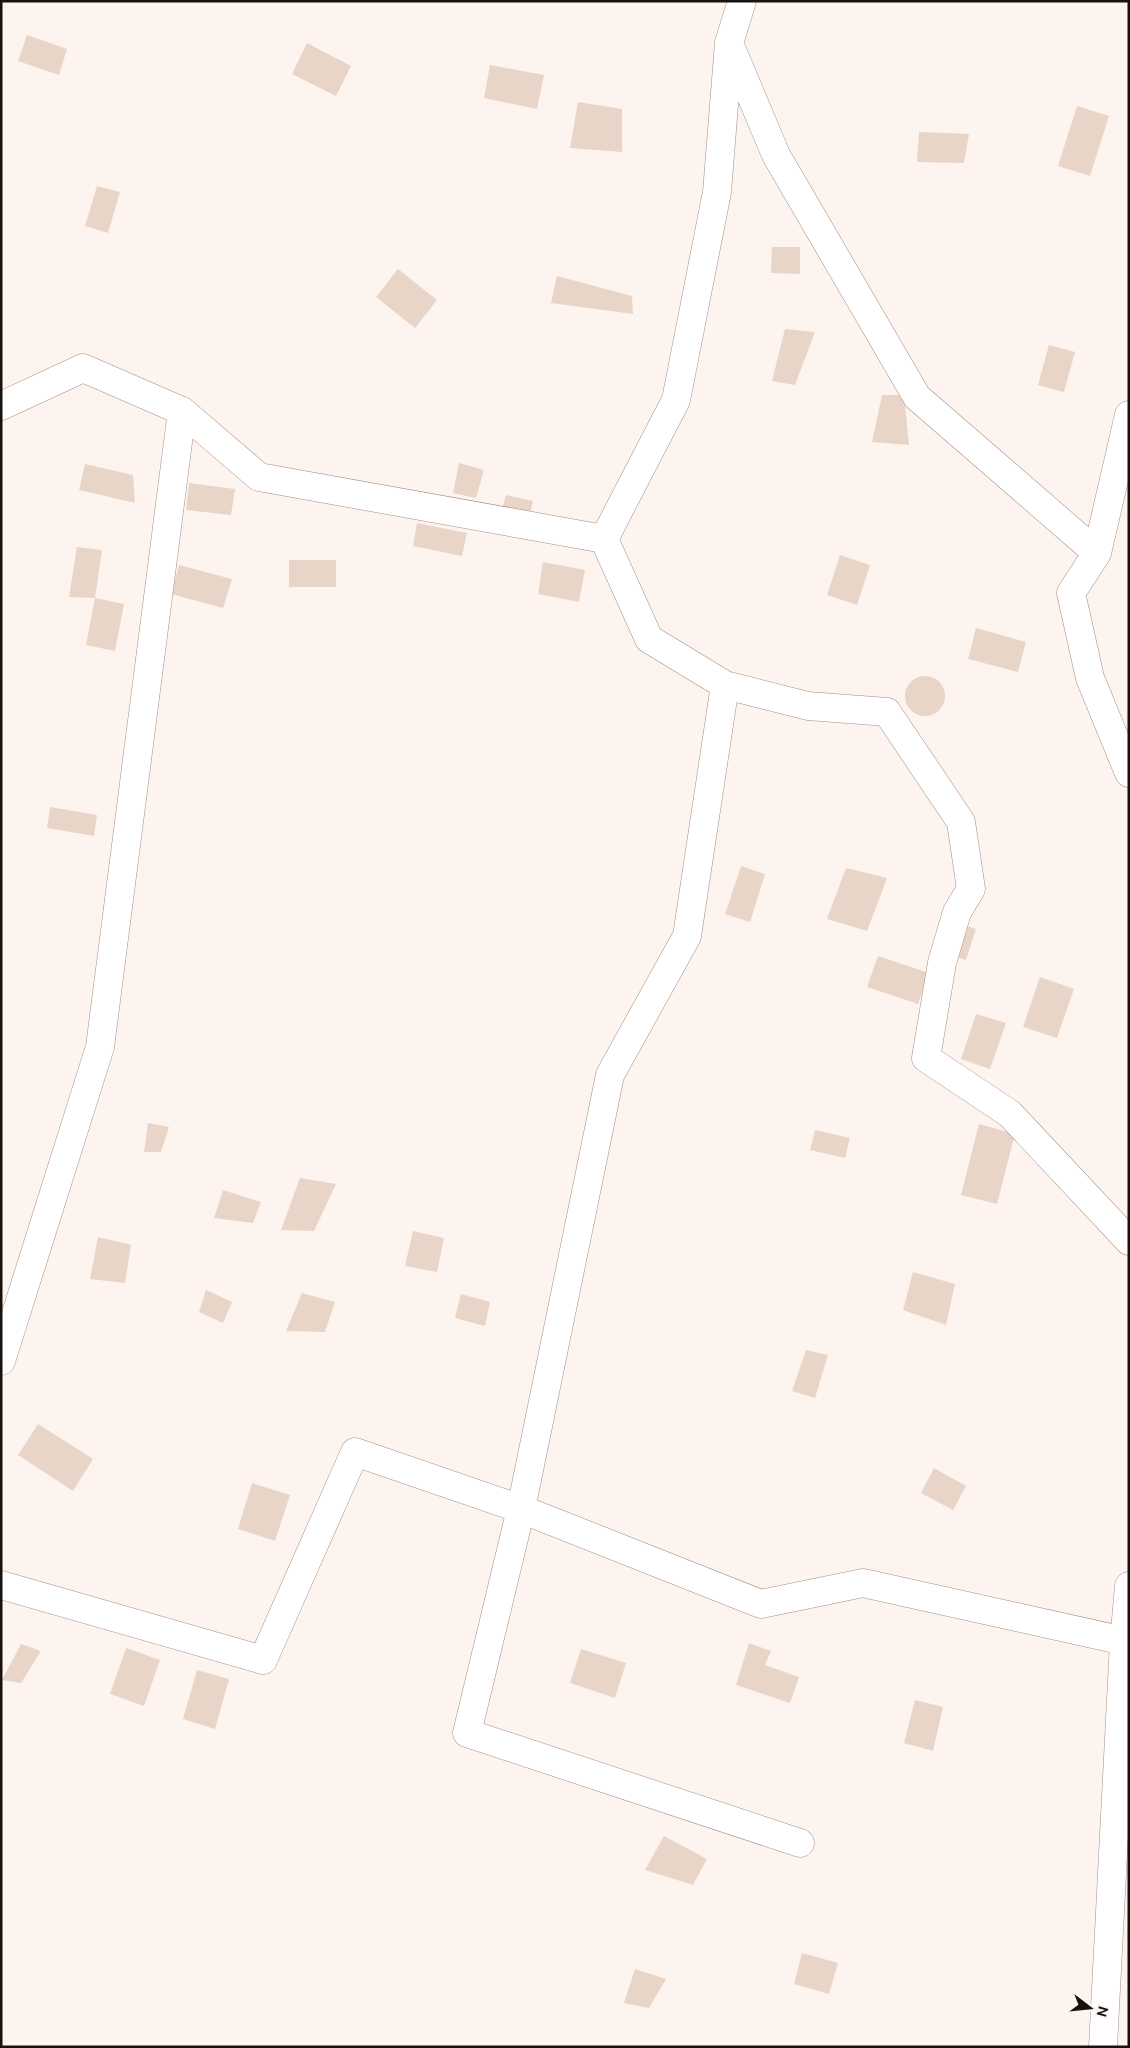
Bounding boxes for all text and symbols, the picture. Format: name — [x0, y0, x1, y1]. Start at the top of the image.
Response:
north arrow — [1065, 1983, 1115, 2033]
text: N — [1093, 2004, 1112, 2019]

